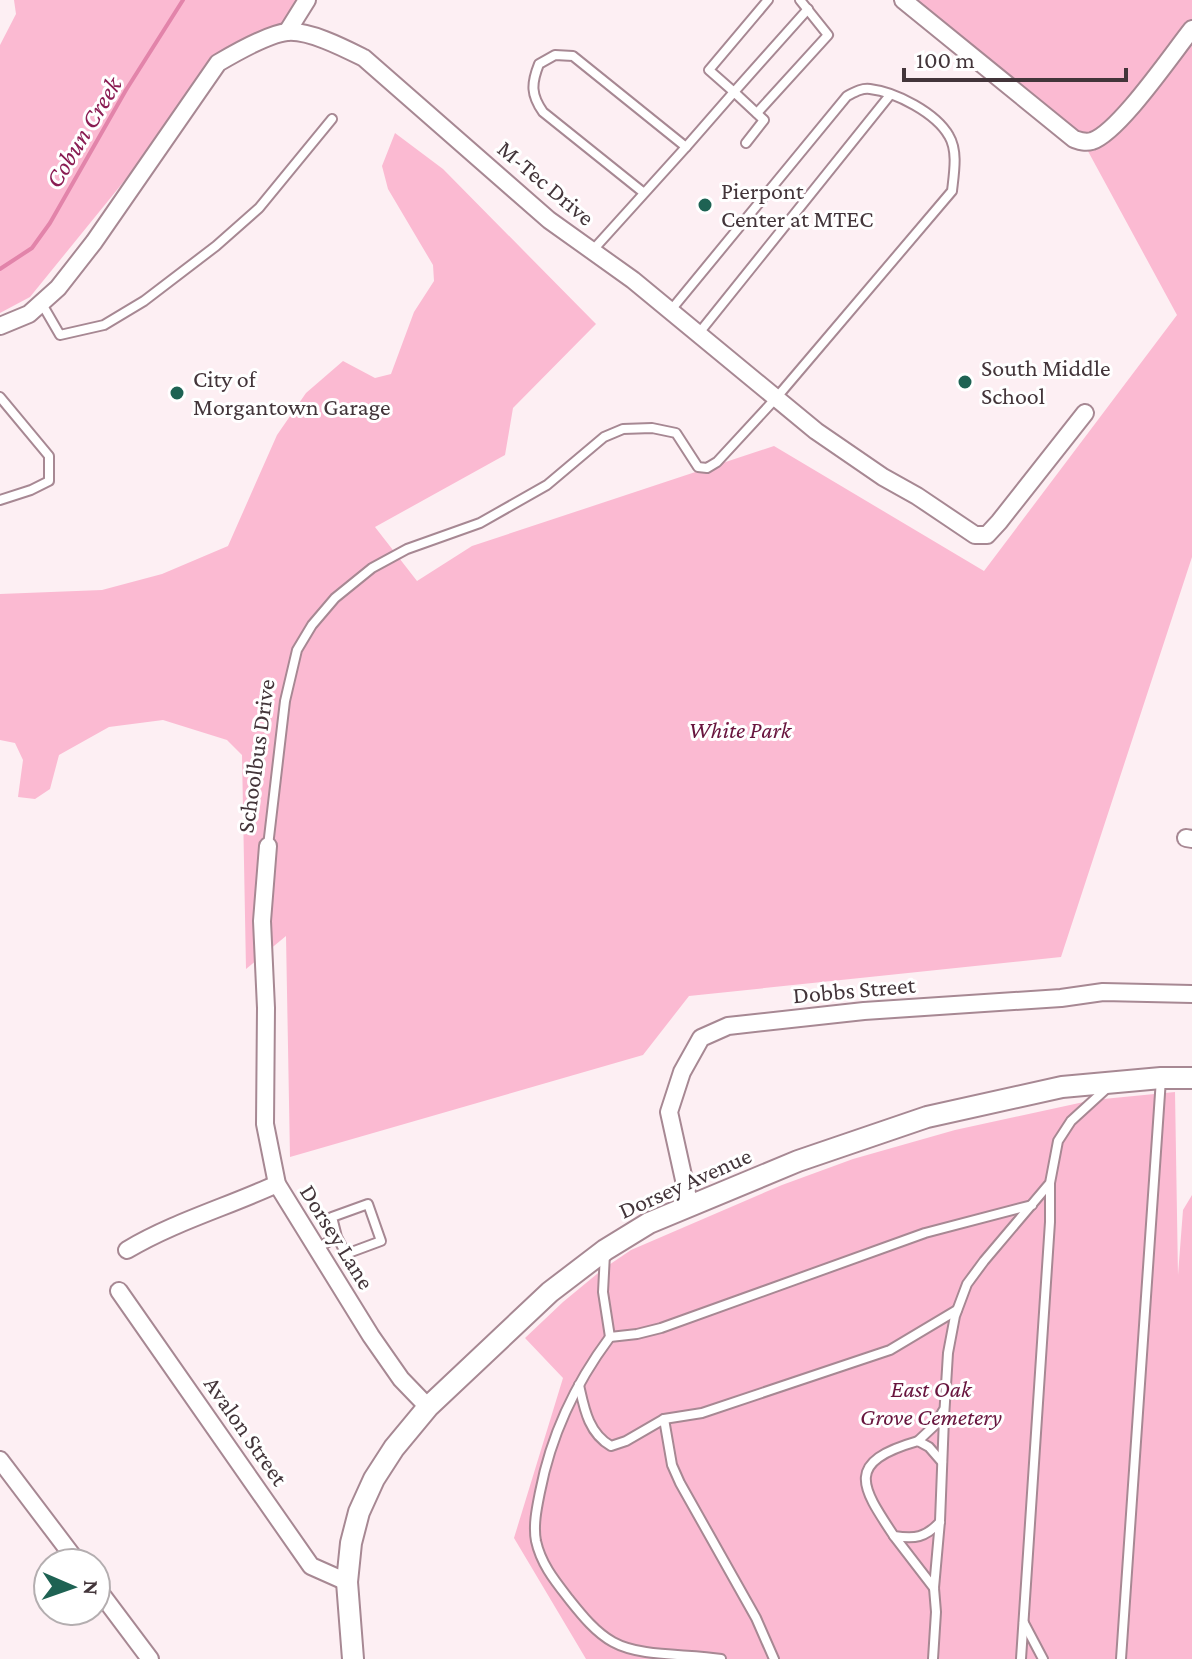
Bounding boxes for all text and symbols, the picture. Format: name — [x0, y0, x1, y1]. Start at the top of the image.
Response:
scale bar — [904, 32, 1126, 82]
text: 100 m — [916, 46, 975, 73]
water label: Cobun Creek — [39, 70, 129, 193]
street label: M-Tec Drive — [493, 134, 600, 231]
place label: Pierpont Center at MTEC — [721, 177, 873, 232]
marker: Pierpont Center at MTEC — [696, 196, 714, 214]
place label: South Middle School — [981, 354, 1111, 409]
place label: City of Morgantown Garage — [193, 365, 391, 420]
marker: South Middle School — [956, 373, 974, 391]
marker: City of Morgantown Garage — [168, 384, 186, 402]
street label: Schoolbus Drive — [231, 677, 280, 835]
park label: White Park — [689, 716, 793, 743]
street label: Dobbs Street — [792, 971, 917, 1008]
street label: Dorsey Avenue — [614, 1141, 755, 1224]
street label: Dorsey Lane — [295, 1179, 380, 1294]
street label: Avalon Street — [199, 1371, 294, 1491]
park label: East Oak Grove Cemetery — [860, 1375, 1002, 1430]
north arrow — [32, 1547, 112, 1627]
text: N — [79, 1580, 104, 1596]

